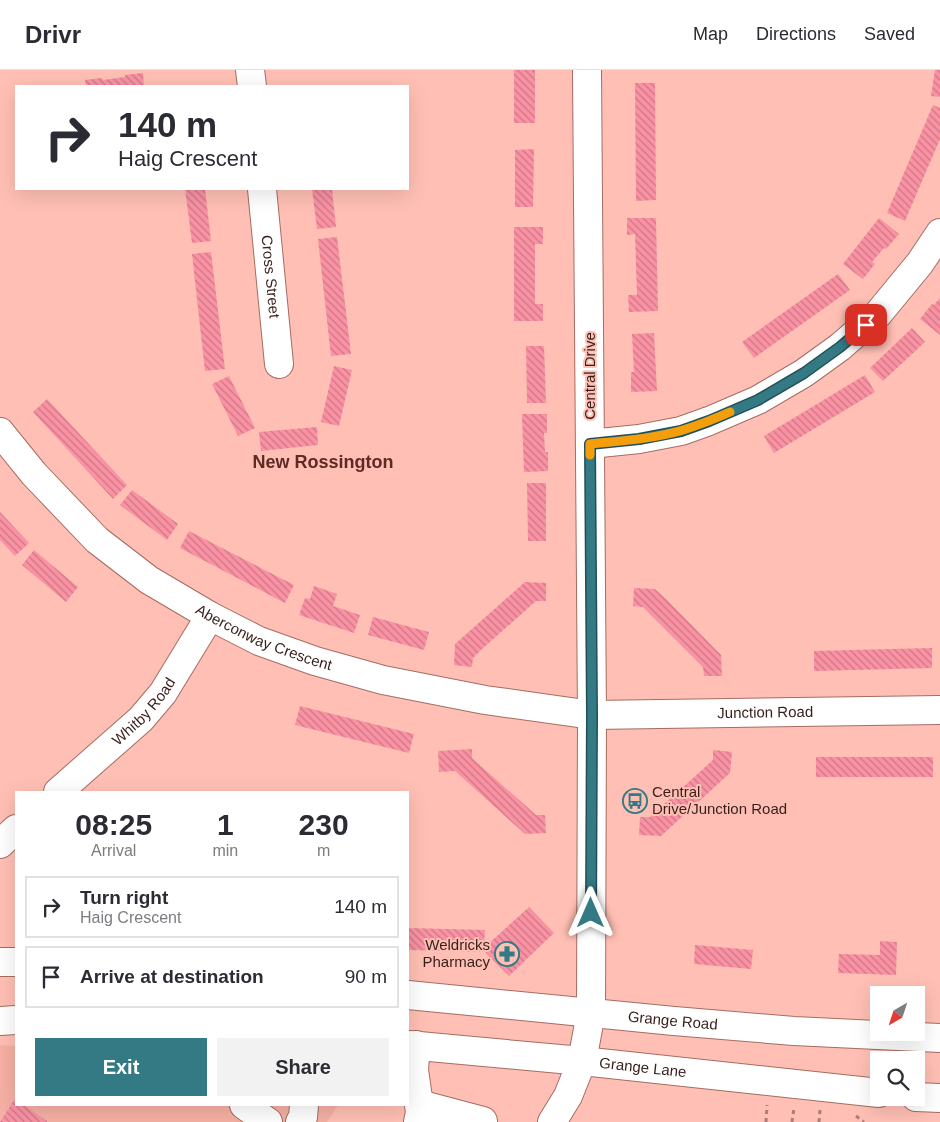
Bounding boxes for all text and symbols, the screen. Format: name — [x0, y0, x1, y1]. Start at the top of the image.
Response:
text: Drivr — [25, 21, 81, 48]
text: Map — [693, 24, 728, 44]
text: Directions — [756, 24, 836, 44]
text: Saved — [864, 24, 915, 44]
icon: right — [35, 105, 100, 170]
text: 140 m — [118, 105, 217, 144]
text: Haig Crescent — [118, 146, 257, 171]
street label: Cross Street — [259, 234, 284, 320]
pin — [845, 304, 887, 346]
icon: arrive — [852, 311, 880, 339]
street label: Central Drive — [581, 332, 598, 420]
district label: New Rossington — [252, 452, 394, 472]
street label: Aberconway Crescent — [193, 601, 335, 674]
street label: Whitby Road — [108, 674, 178, 748]
street label: Junction Road — [717, 703, 813, 721]
place label: Central Drive/Junction Road — [652, 783, 787, 817]
bus stop icon: Central Drive/Junction Road — [622, 788, 648, 814]
text: 08:25 — [75, 808, 152, 841]
text: 1 — [217, 808, 234, 841]
text: 230 — [299, 808, 349, 841]
text: Arrival — [91, 842, 136, 859]
text: min — [212, 842, 238, 859]
text: m — [317, 842, 330, 859]
position arrow — [564, 886, 616, 938]
text: Turn right — [80, 887, 168, 908]
icon: right — [37, 893, 65, 921]
text: 140 m — [334, 896, 387, 917]
text: Haig Crescent — [80, 909, 181, 926]
place label: Weldricks Pharmacy — [422, 936, 490, 970]
pharmacy icon: Weldricks Pharmacy — [494, 941, 520, 967]
icon: arrive — [37, 963, 65, 991]
text: Arrive at destination — [80, 966, 264, 987]
text: 90 m — [345, 966, 387, 987]
north arrow — [870, 986, 925, 1041]
map controls — [870, 986, 925, 1106]
street label: Grange Road — [627, 1008, 718, 1033]
button: Exit — [35, 1038, 207, 1096]
button: Share — [217, 1038, 389, 1096]
button: search — [870, 1051, 925, 1106]
street label: Grange Lane — [599, 1054, 687, 1080]

